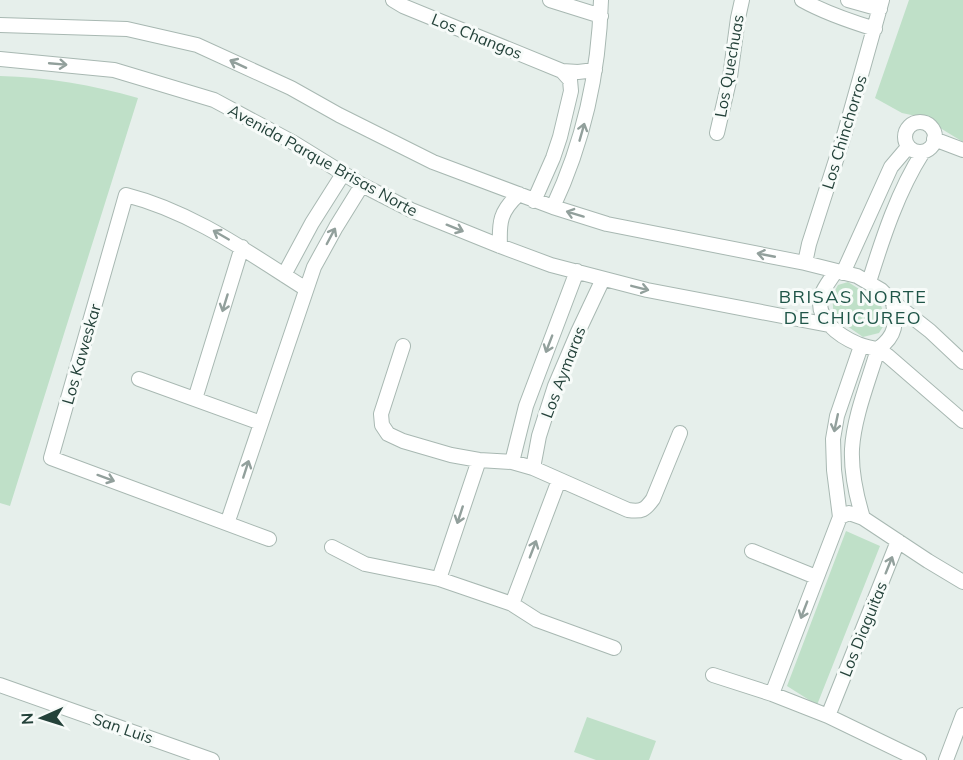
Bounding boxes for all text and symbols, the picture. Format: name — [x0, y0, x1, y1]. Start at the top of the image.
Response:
street label: Los Changos — [429, 9, 525, 63]
street label: Los Quechuas — [710, 13, 748, 119]
one-way arrow — [229, 57, 247, 69]
one-way arrow — [48, 59, 68, 70]
street label: Los Chinchorros — [817, 72, 871, 192]
street label: Avenida Parque Brisas Norte — [225, 99, 421, 221]
one-way arrow — [577, 123, 588, 142]
one-way arrow — [566, 208, 585, 219]
one-way arrow — [445, 223, 463, 234]
one-way arrow — [325, 228, 337, 245]
one-way arrow — [213, 229, 230, 241]
one-way arrow — [757, 249, 776, 260]
one-way arrow — [630, 283, 649, 295]
district label: BRISAS NORTE DE CHICUREO — [779, 285, 927, 329]
one-way arrow — [219, 293, 230, 312]
street label: Los Kaweskar — [57, 301, 105, 407]
street label: Los Aymaras — [536, 323, 590, 421]
one-way arrow — [543, 334, 554, 353]
one-way arrow — [830, 413, 841, 432]
one-way arrow — [241, 460, 252, 479]
one-way arrow — [97, 473, 115, 484]
one-way arrow — [454, 505, 465, 524]
one-way arrow — [528, 540, 539, 559]
one-way arrow — [884, 556, 895, 574]
street label: Los Diaguitas — [835, 578, 891, 680]
one-way arrow — [797, 601, 808, 619]
north arrow — [12, 688, 72, 748]
street label: San Luis — [90, 708, 156, 748]
text: N — [17, 712, 37, 725]

